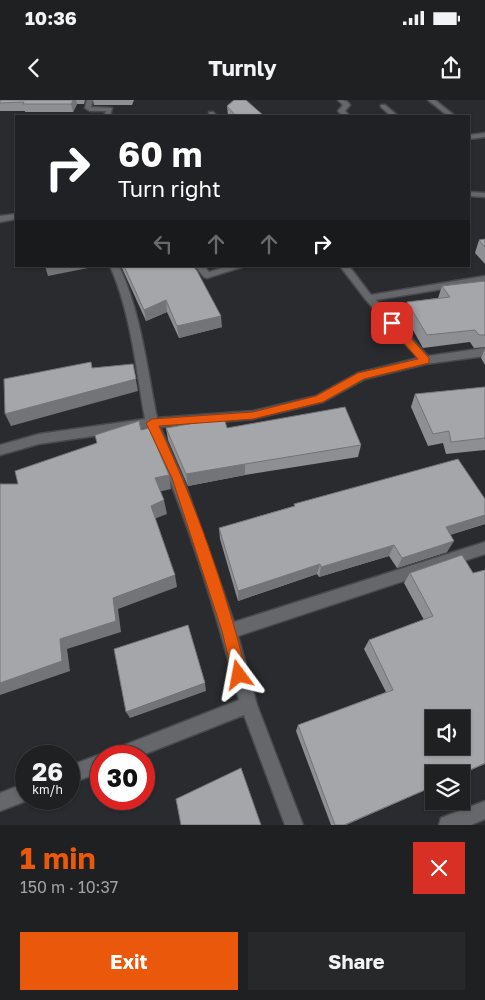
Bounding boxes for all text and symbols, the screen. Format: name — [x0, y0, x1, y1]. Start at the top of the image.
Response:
text: 10:36 — [25, 6, 77, 29]
icon: back — [20, 54, 48, 82]
text: Turnly — [208, 54, 277, 81]
icon: share — [437, 54, 465, 82]
text: 60 m — [118, 133, 202, 175]
icon: right — [35, 135, 100, 200]
text: Turn right — [118, 175, 221, 202]
icon: left — [149, 230, 177, 258]
icon: ahead — [202, 230, 230, 258]
icon: ahead — [255, 230, 283, 258]
icon: right — [308, 230, 336, 258]
pin — [371, 302, 413, 344]
icon: arrive — [378, 309, 406, 337]
position arrow — [212, 648, 264, 700]
map controls — [425, 710, 470, 810]
button: sound — [425, 710, 470, 755]
speed limit sign: 30 — [90, 745, 155, 810]
text: 26 — [32, 756, 63, 787]
button: layers — [425, 765, 470, 810]
text: km/h — [32, 782, 63, 797]
text: 1 min — [20, 840, 96, 876]
button: close — [413, 842, 465, 894]
text: 150 m · 10:37 — [20, 877, 118, 897]
button: Exit — [20, 932, 238, 990]
button: Share — [248, 932, 465, 990]

